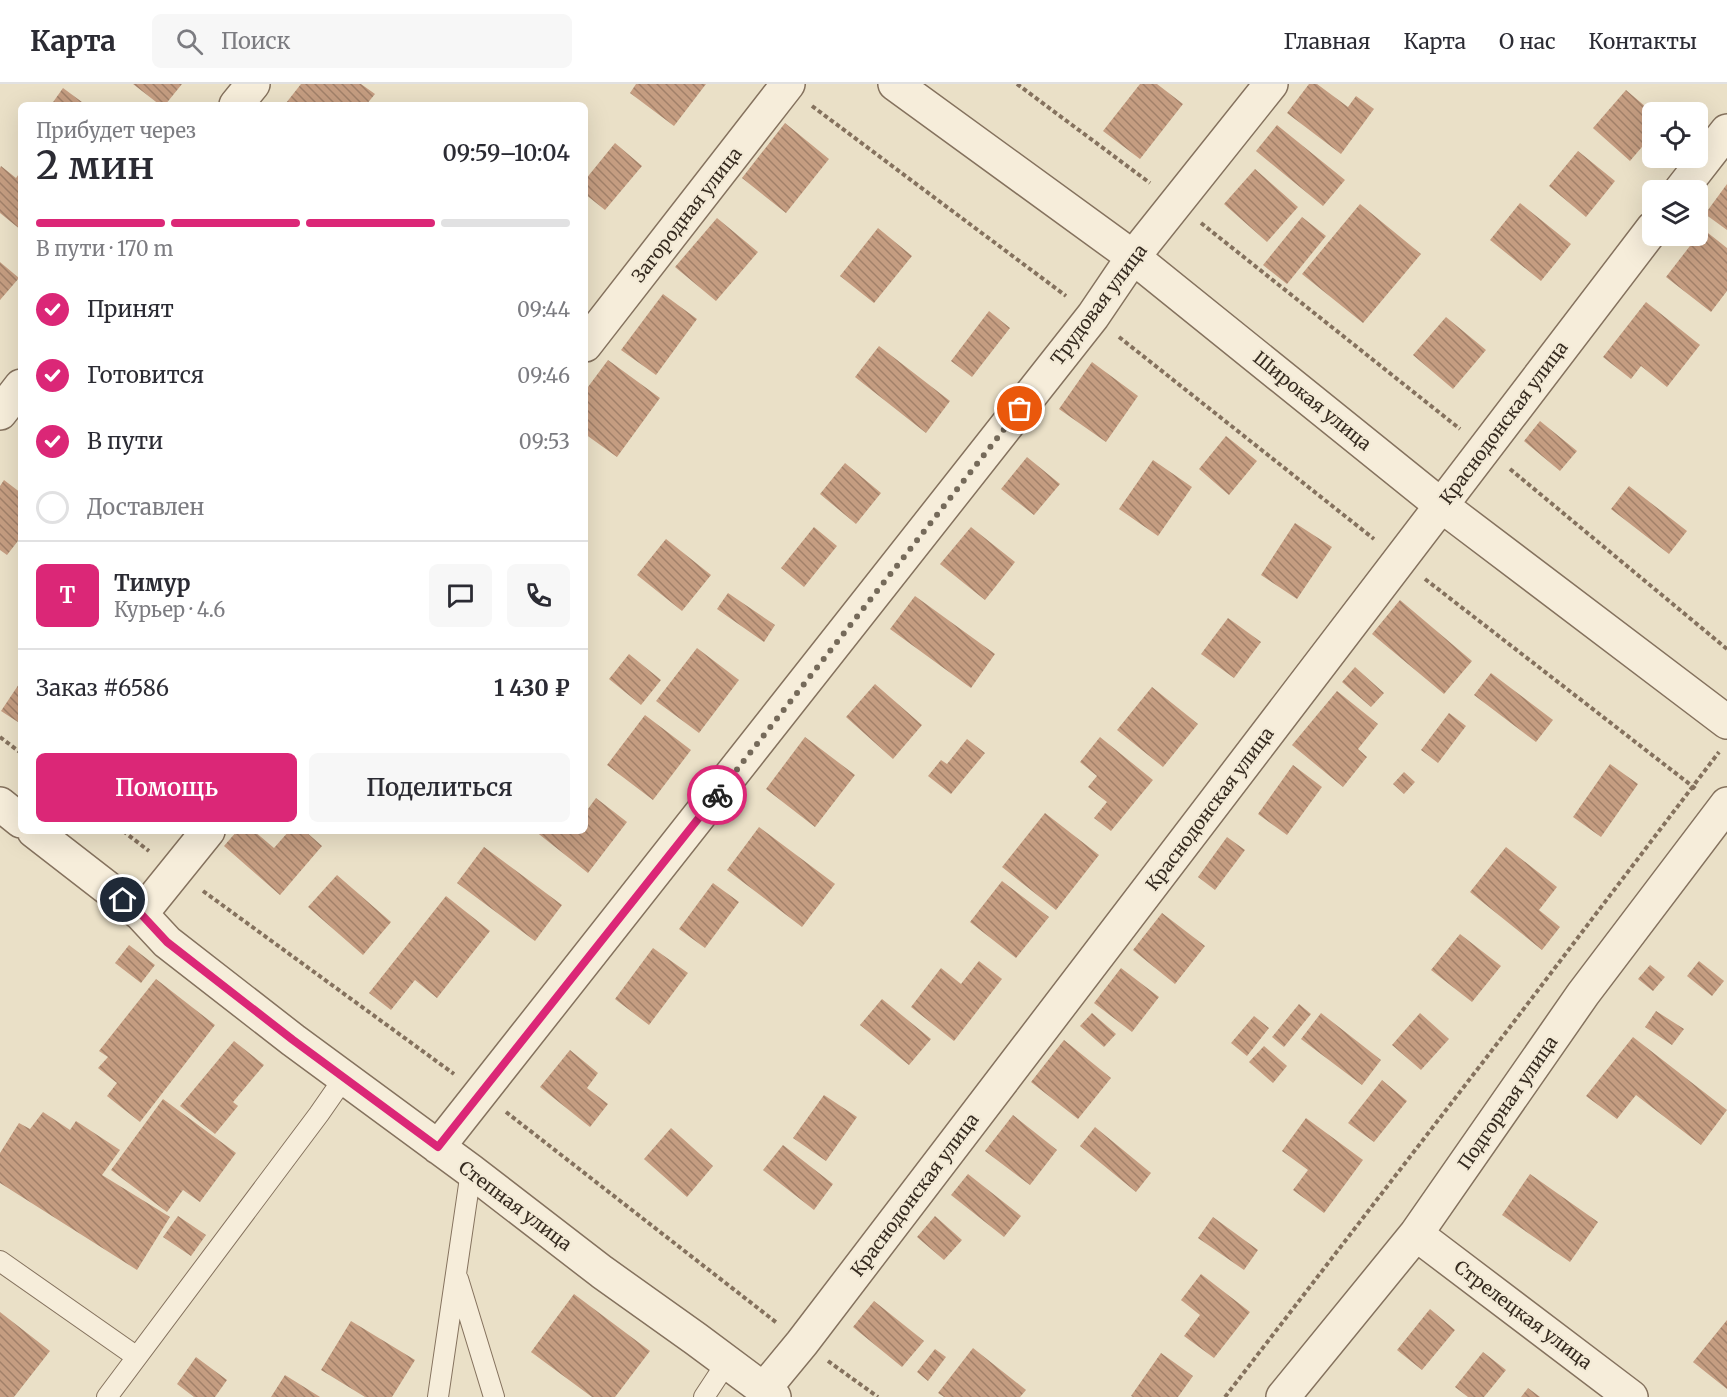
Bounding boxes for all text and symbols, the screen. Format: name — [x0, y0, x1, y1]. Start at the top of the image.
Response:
search box — [152, 14, 572, 68]
text: Карта — [30, 23, 116, 59]
icon: search — [173, 25, 206, 58]
text: Поиск — [221, 27, 291, 55]
text: Главная — [1284, 28, 1371, 55]
text: Карта — [1404, 28, 1466, 55]
text: О нас — [1499, 28, 1556, 55]
text: Контакты — [1589, 28, 1697, 55]
map controls — [1642, 102, 1708, 246]
button: locate — [1642, 102, 1708, 168]
text: Прибудет через — [36, 118, 196, 143]
text: 09:59–10:04 — [443, 139, 570, 167]
text: 2 мин — [36, 141, 154, 190]
street label: Загородная улица — [627, 142, 747, 287]
button: layers — [1642, 180, 1708, 246]
text: В пути · 170 m — [36, 236, 173, 261]
street label: Трудовая улица — [1046, 239, 1152, 370]
icon: check — [36, 293, 69, 326]
text: Принят — [87, 295, 174, 323]
text: 09:44 — [517, 297, 570, 322]
street label: Краснодонская улица — [1435, 336, 1573, 509]
street label: Широкая улица — [1249, 346, 1376, 456]
icon: check — [36, 359, 69, 392]
text: Готовится — [87, 361, 204, 389]
text: 09:46 — [517, 363, 570, 388]
pin — [994, 383, 1045, 434]
icon: bag — [1003, 392, 1036, 425]
icon: check — [36, 425, 69, 458]
text: В пути — [87, 427, 163, 455]
text: 09:53 — [519, 429, 570, 454]
text: Доставлен — [87, 493, 204, 521]
button: chat — [429, 564, 492, 627]
button: phone — [507, 564, 570, 627]
text: Тимур — [114, 569, 191, 597]
text: Т — [60, 581, 75, 609]
text: Курьер · 4.6 — [114, 597, 225, 622]
text: Заказ #6586 — [36, 674, 169, 702]
text: 1 430 ₽ — [494, 674, 570, 702]
street label: Краснодонская улица — [1141, 722, 1279, 895]
button: Помощь — [36, 753, 297, 822]
button: Поделиться — [309, 753, 570, 822]
courier — [687, 765, 747, 825]
icon: bike — [701, 779, 734, 812]
pin — [97, 874, 148, 925]
icon: home — [106, 883, 139, 916]
street label: Подгорная улица — [1453, 1031, 1563, 1174]
street label: Краснодонская улица — [846, 1108, 984, 1281]
street label: Степная улица — [454, 1156, 577, 1256]
street label: Стрелецкая улица — [1450, 1255, 1597, 1374]

